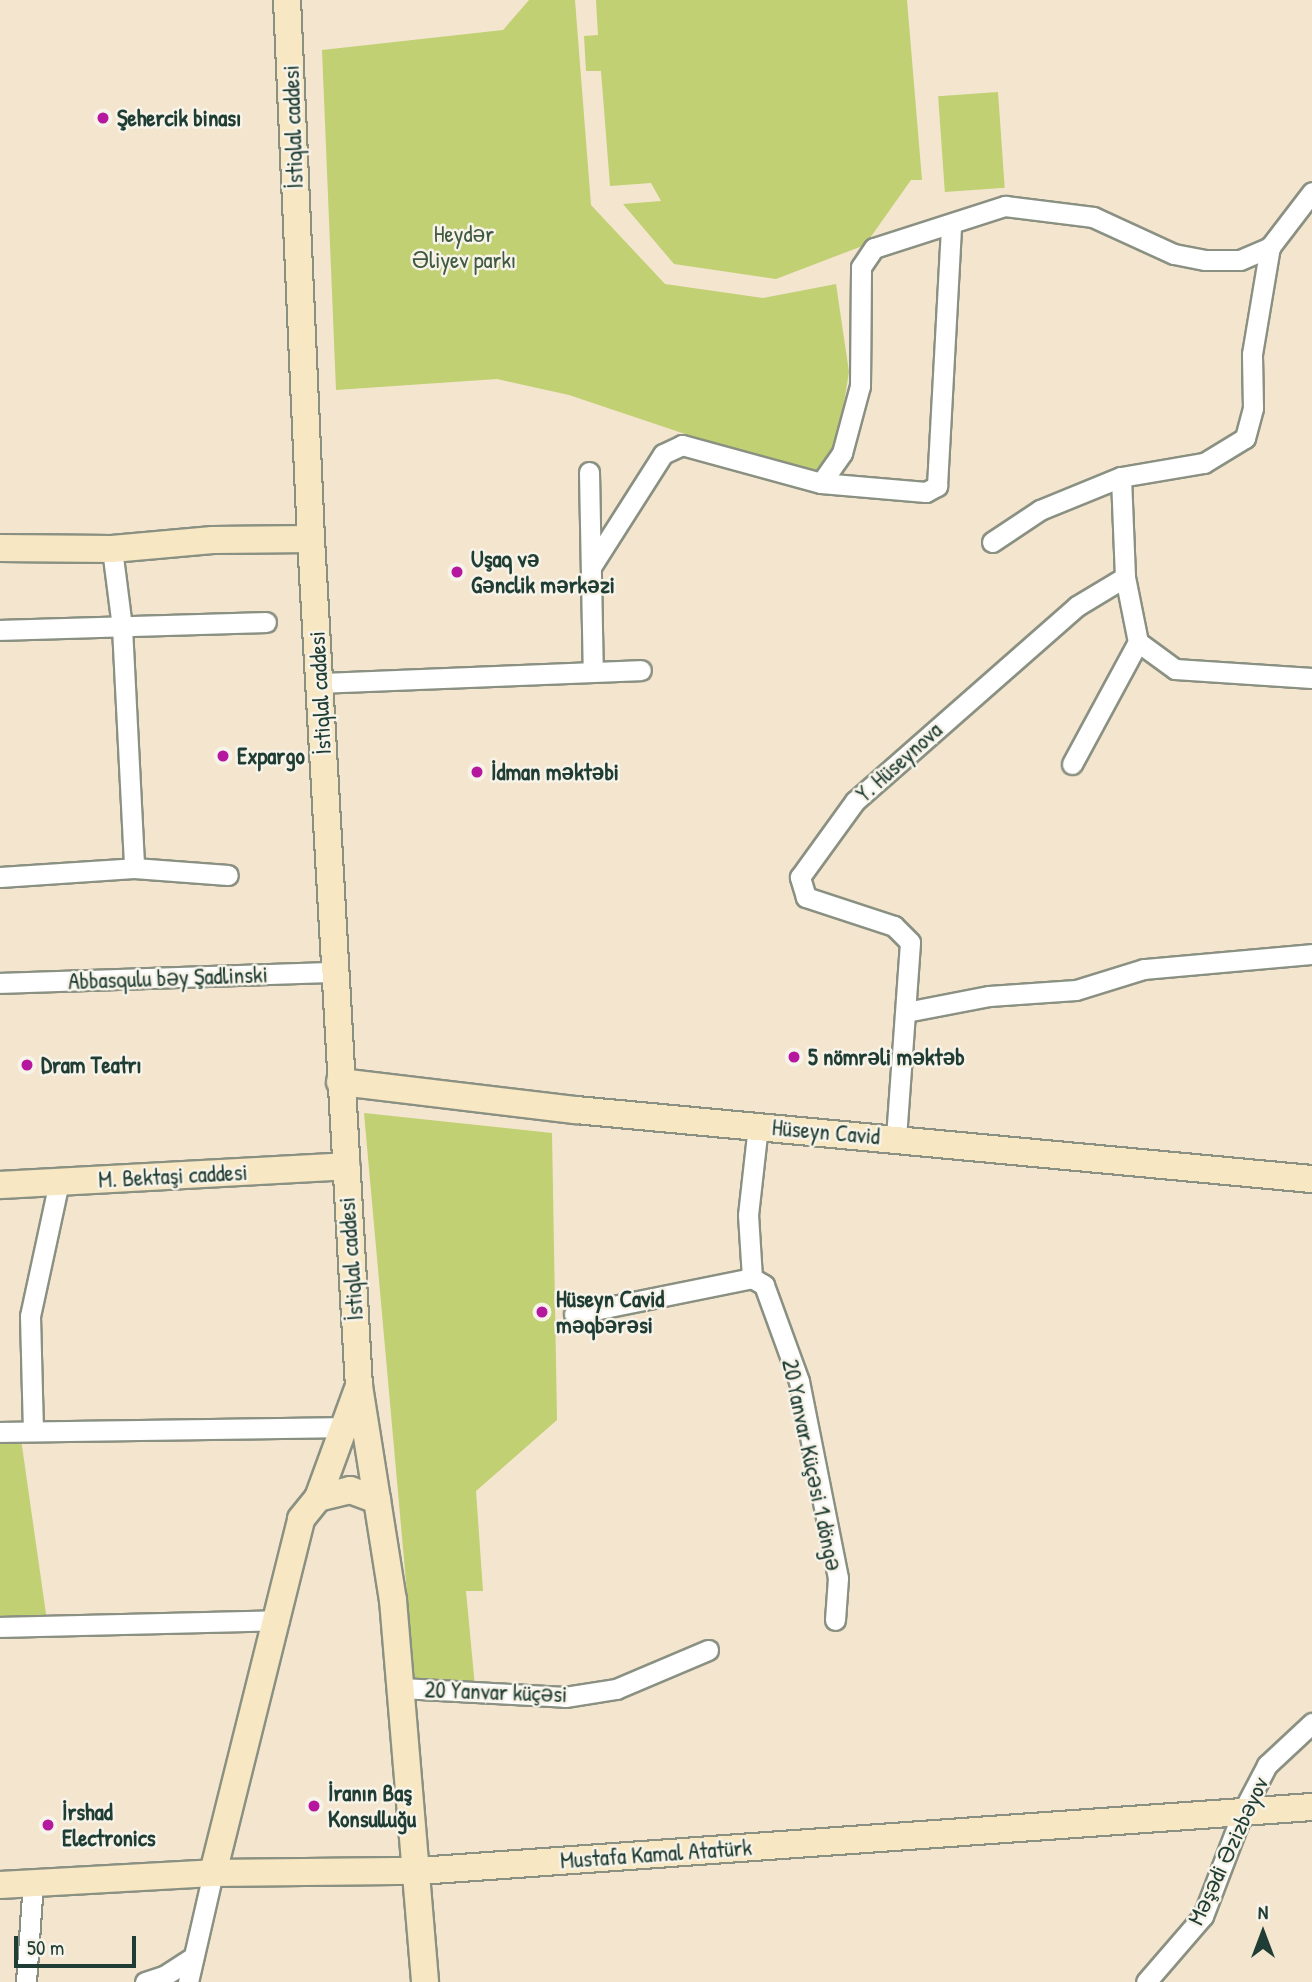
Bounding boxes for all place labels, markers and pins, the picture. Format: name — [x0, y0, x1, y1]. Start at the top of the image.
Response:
place label: Şehercik binası — [117, 104, 241, 132]
marker: Şehercik binası — [95, 110, 111, 126]
place label: Uşaq və Gənclik mərkəzi — [471, 545, 615, 599]
marker: Uşaq və Gənclik mərkəzi — [449, 564, 465, 580]
place label: Expargo — [237, 742, 305, 770]
marker: Expargo — [215, 748, 231, 764]
place label: İdman məktəbi — [491, 758, 619, 786]
marker: İdman məktəbi — [469, 764, 485, 780]
place label: 5 nömrəli məktəb — [808, 1043, 965, 1071]
marker: 5 nömrəli məktəb — [786, 1049, 802, 1065]
place label: Dram Teatrı — [41, 1051, 142, 1079]
marker: Dram Teatrı — [19, 1057, 35, 1073]
place label: Hüseyn Cavid məqbərəsi — [556, 1285, 664, 1339]
marker: Hüseyn Cavid məqbərəsi — [534, 1304, 550, 1320]
place label: İranın Baş Konsulluğu — [328, 1779, 416, 1833]
place label: İrshad Electronics — [62, 1798, 156, 1852]
marker: İranın Baş Konsulluğu — [306, 1798, 322, 1814]
marker: İrshad Electronics — [40, 1817, 56, 1833]

